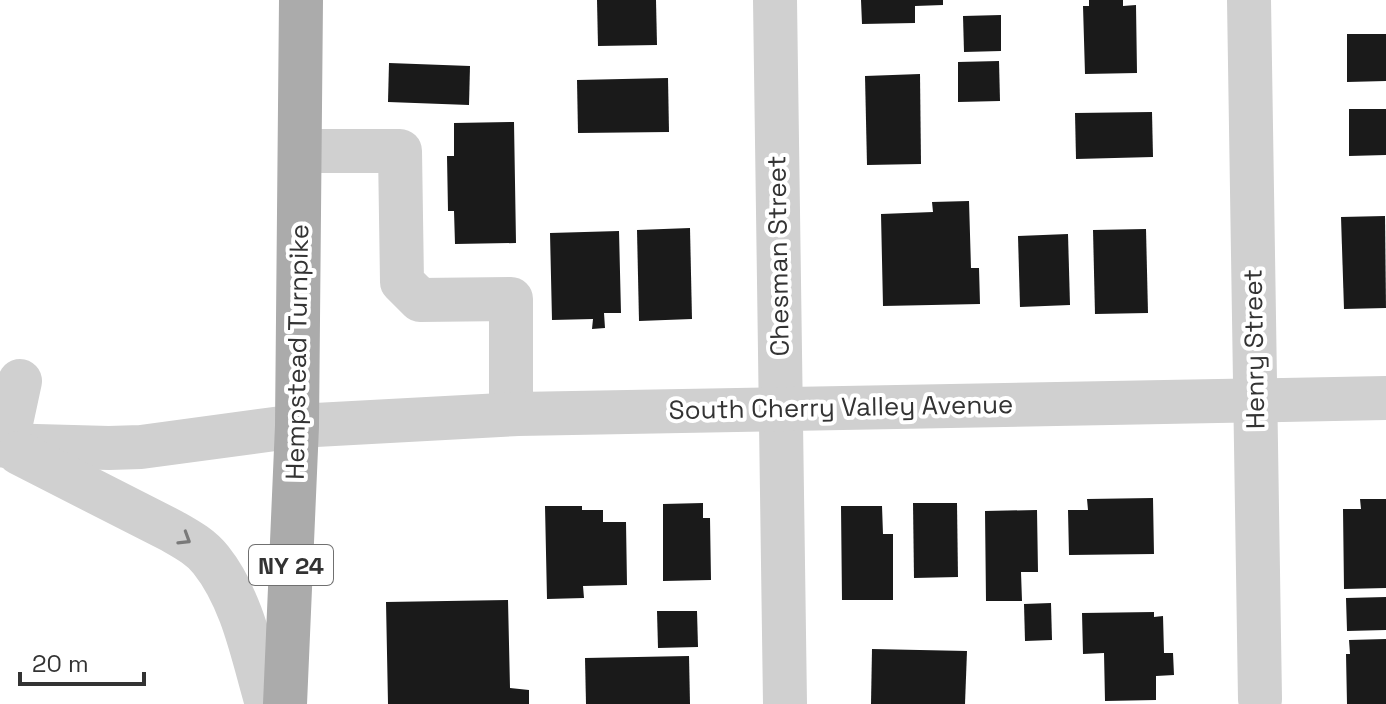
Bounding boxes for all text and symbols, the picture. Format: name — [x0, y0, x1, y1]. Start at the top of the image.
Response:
street label: Chesman Street — [759, 155, 797, 357]
street label: Hempstead Turnpike — [278, 224, 316, 480]
street label: Henry Street — [1236, 269, 1272, 429]
street label: South Cherry Valley Avenue — [668, 387, 1014, 427]
one-way arrow — [176, 529, 191, 545]
road number: NY 24 — [249, 545, 333, 585]
scale bar — [20, 636, 144, 686]
text: 20 m — [32, 648, 89, 679]

